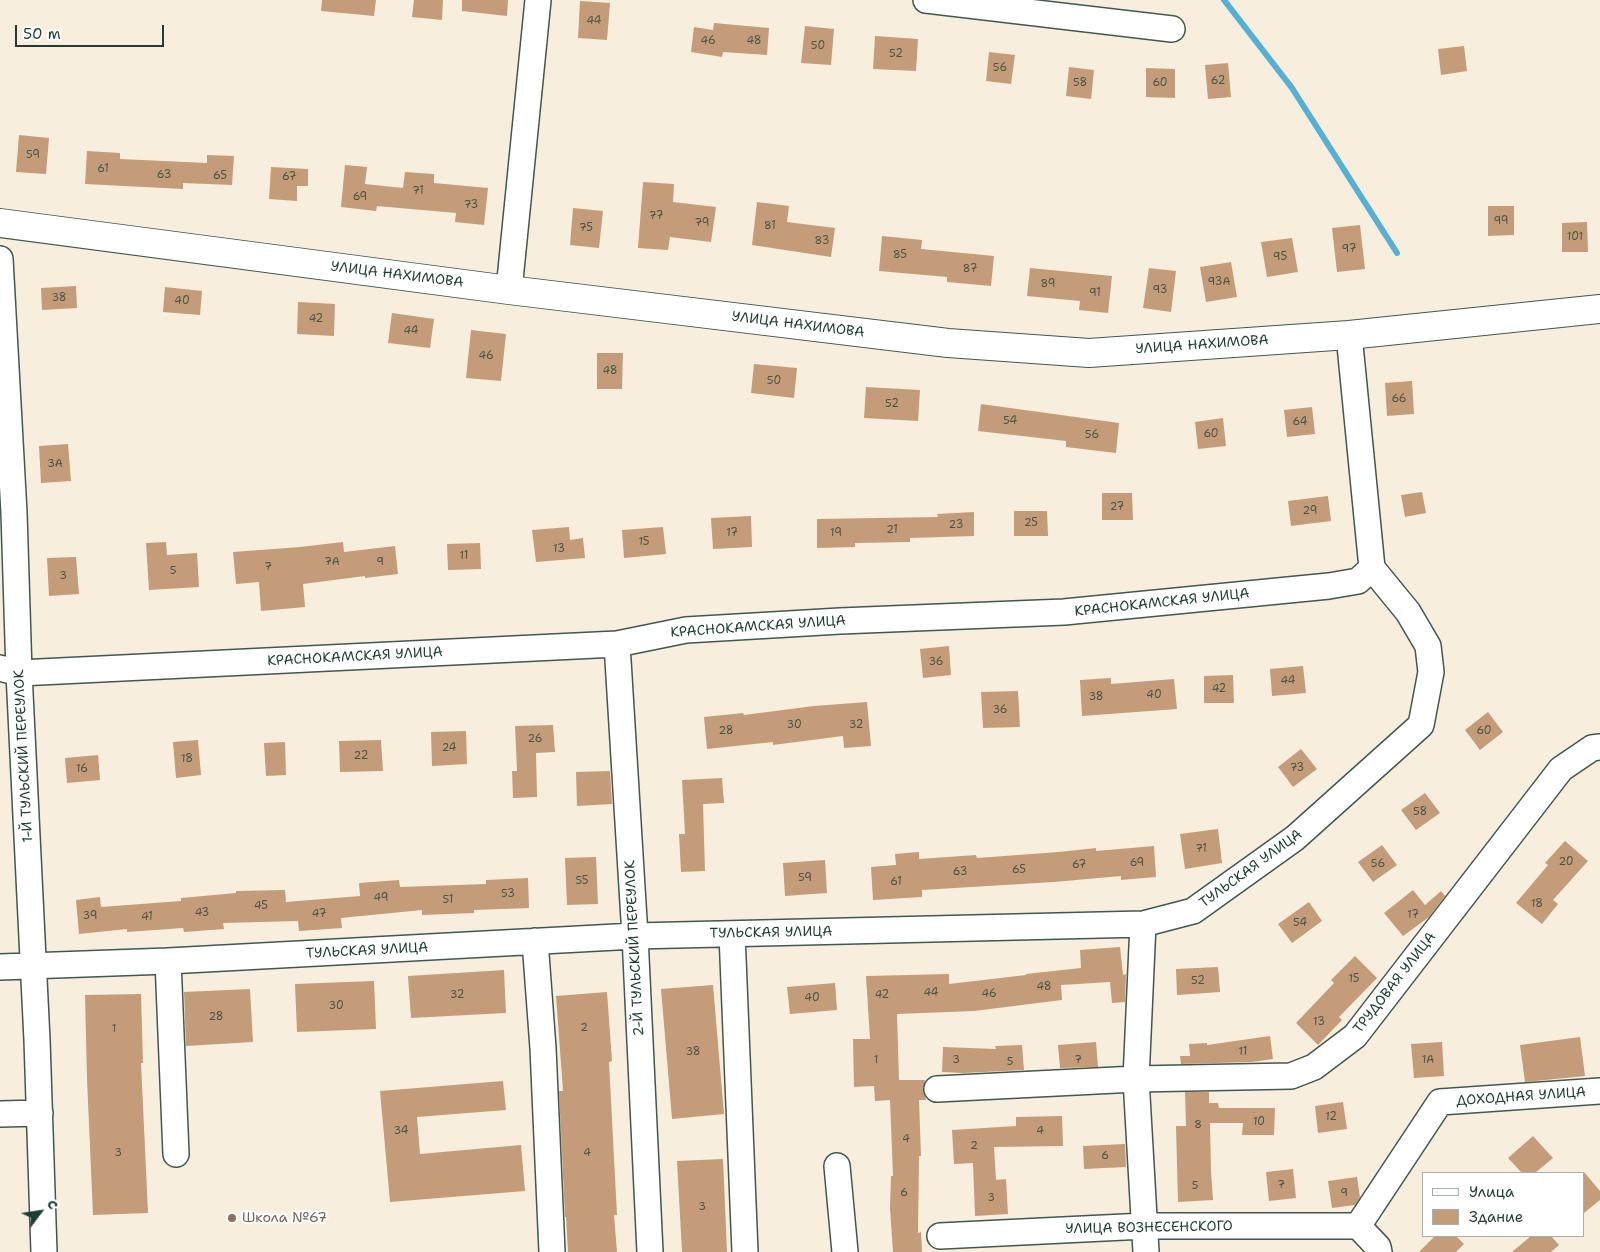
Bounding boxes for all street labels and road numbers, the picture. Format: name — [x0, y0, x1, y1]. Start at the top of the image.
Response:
street label: УЛИЦА НАХИМОВА — [330, 259, 464, 291]
street label: УЛИЦА НАХИМОВА — [731, 309, 865, 341]
street label: УЛИЦА НАХИМОВА — [1135, 332, 1269, 358]
street label: КРАСНОКАМСКАЯ УЛИЦА — [1074, 585, 1250, 621]
street label: КРАСНОКАМСКАЯ УЛИЦА — [670, 612, 846, 642]
street label: КРАСНОКАМСКАЯ УЛИЦА — [267, 644, 443, 670]
street label: 1-Й ТУЛЬСКИЙ ПЕРЕУЛОК — [11, 669, 37, 843]
street label: ТУЛЬСКАЯ УЛИЦА — [1196, 826, 1306, 912]
street label: 2-Й ТУЛЬСКИЙ ПЕРЕУЛОК — [622, 859, 648, 1037]
street label: ТУЛЬСКАЯ УЛИЦА — [710, 924, 832, 942]
street label: ТРУДОВАЯ УЛИЦА — [1350, 929, 1440, 1037]
street label: ТУЛЬСКАЯ УЛИЦА — [305, 939, 429, 963]
street label: ДОХОДНАЯ УЛИЦА — [1456, 1084, 1586, 1110]
street label: УЛИЦА ВОЗНЕСЕНСКОГО — [1065, 1218, 1233, 1238]

